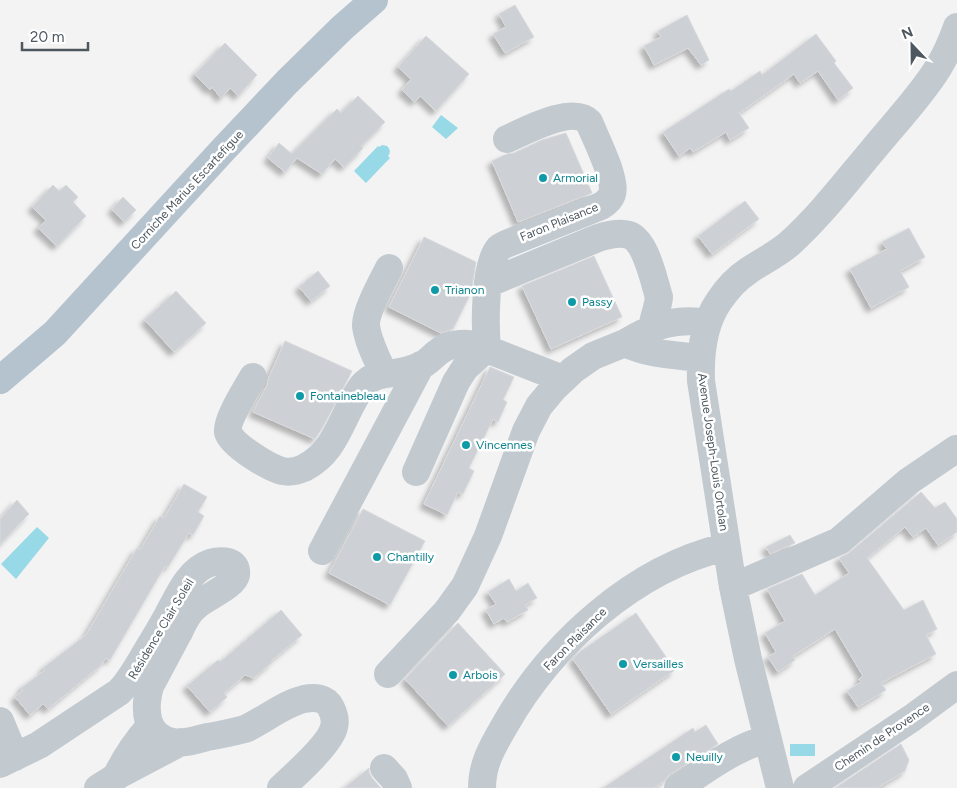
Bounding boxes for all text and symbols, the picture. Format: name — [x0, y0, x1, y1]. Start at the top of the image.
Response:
scale bar — [22, 20, 89, 52]
north arrow — [887, 20, 937, 70]
text: N — [899, 24, 916, 43]
text: 20 m — [30, 28, 64, 46]
street label: Corniche Marius Escartefigue — [128, 127, 246, 253]
place label: Armorial — [553, 171, 598, 185]
marker: Armorial — [537, 172, 549, 184]
street label: Faron Plaisance — [518, 200, 601, 244]
place label: Trianon — [445, 283, 485, 297]
marker: Trianon — [429, 284, 441, 296]
place label: Passy — [582, 295, 613, 309]
marker: Passy — [566, 296, 578, 308]
street label: Avenue Joseph-Louis Ortolan — [695, 372, 731, 532]
place label: Fontainebleau — [310, 389, 386, 403]
marker: Fontainebleau — [294, 390, 306, 402]
place label: Vincennes — [476, 438, 533, 452]
marker: Vincennes — [460, 439, 472, 451]
place label: Chantilly — [387, 550, 435, 564]
marker: Chantilly — [371, 551, 383, 563]
street label: Résidence Clair Soleil — [125, 576, 197, 682]
street label: Faron Plaisance — [541, 604, 610, 673]
place label: Versailles — [633, 657, 684, 671]
marker: Versailles — [617, 658, 629, 670]
place label: Arbois — [463, 668, 498, 682]
marker: Arbois — [447, 669, 459, 681]
street label: Chemin de Provence — [832, 700, 932, 774]
place label: Neuilly — [686, 750, 724, 764]
marker: Neuilly — [670, 751, 682, 763]

